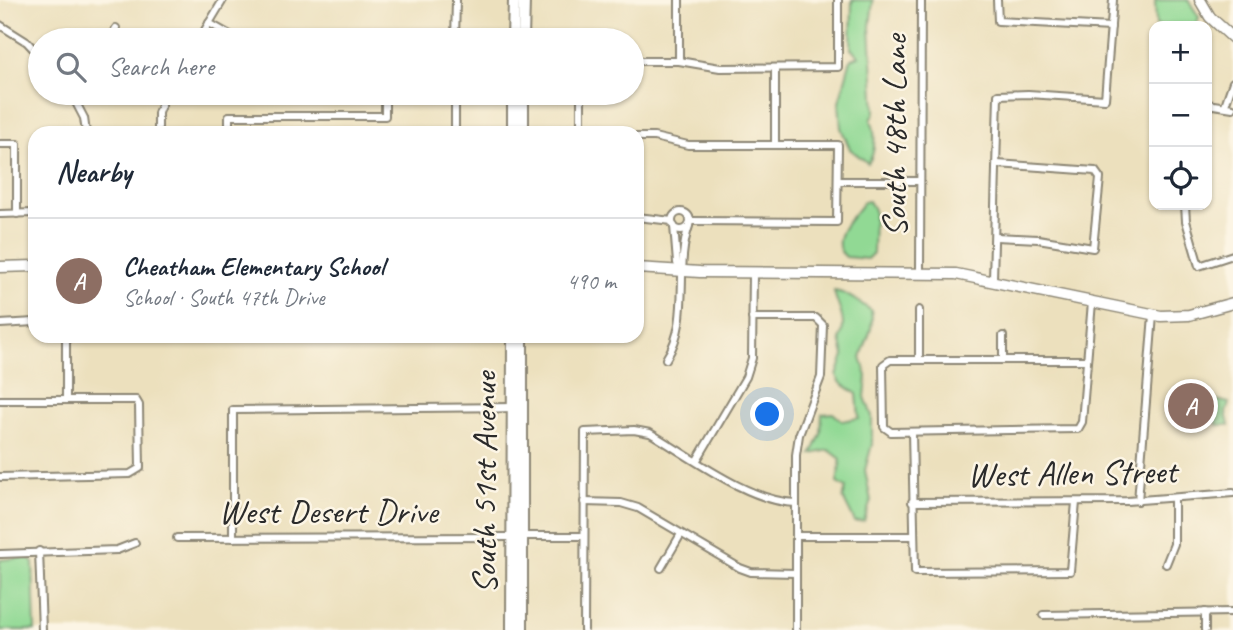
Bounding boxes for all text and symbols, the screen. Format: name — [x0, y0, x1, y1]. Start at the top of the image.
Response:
map controls — [1149, 21, 1212, 210]
button: + — [1149, 21, 1212, 84]
search box — [28, 28, 644, 105]
street label: South 48th Lane — [872, 32, 917, 237]
icon: search — [52, 48, 90, 86]
text: Search here — [108, 50, 214, 83]
button: − — [1149, 84, 1212, 147]
button: locate — [1149, 147, 1212, 210]
text: Nearby — [56, 153, 132, 191]
text: Cheatham Elementary School — [123, 250, 384, 283]
text: A — [73, 267, 85, 296]
text: 490 m — [567, 267, 616, 296]
text: School · South 47th Drive — [123, 283, 325, 312]
street label: South 51st Avenue — [462, 369, 507, 594]
pin: A — [1168, 380, 1214, 432]
your location — [750, 397, 784, 431]
street label: West Allen Street — [967, 449, 1181, 497]
street label: West Desert Drive — [218, 489, 440, 534]

